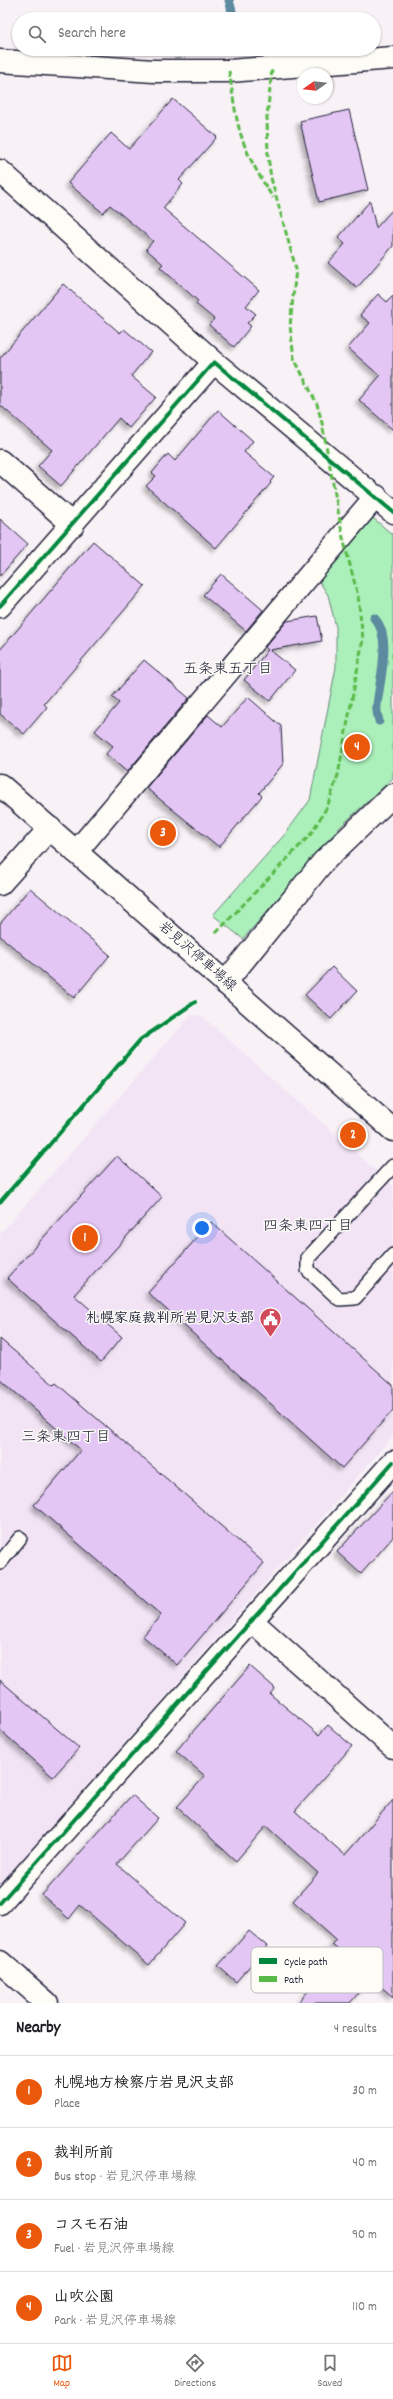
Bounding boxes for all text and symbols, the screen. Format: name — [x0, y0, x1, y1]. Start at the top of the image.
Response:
search box — [12, 12, 381, 56]
icon: search — [26, 23, 48, 45]
text: Search here — [58, 23, 126, 45]
north arrow — [297, 68, 333, 104]
district label: 五条東五丁目 — [183, 659, 273, 681]
pin: 4 — [344, 732, 370, 762]
pin: 3 — [150, 818, 176, 848]
street label: 岩見沢停車場線 — [153, 917, 241, 997]
pin: 2 — [340, 1120, 366, 1150]
district label: 四条東四丁目 — [263, 1216, 353, 1238]
your location — [192, 1218, 212, 1238]
pin: 1 — [72, 1223, 98, 1253]
public building icon: 札幌家庭裁判所岩見沢支部 — [257, 1306, 283, 1339]
place label: 札幌家庭裁判所岩見沢支部 — [86, 1309, 254, 1329]
district label: 三条東四丁目 — [21, 1427, 111, 1449]
legend — [251, 1947, 383, 1993]
text: Cycle path — [284, 1955, 328, 1971]
text: Path — [284, 1973, 303, 1989]
text: Nearby — [16, 2017, 60, 2041]
text: 4 results — [334, 2020, 377, 2039]
text: 札幌地方検察庁岩見沢支部 — [54, 2073, 234, 2095]
text: 1 — [28, 2082, 30, 2101]
text: 30 m — [352, 2082, 377, 2101]
text: Place — [54, 2095, 80, 2114]
text: 裁判所前 — [54, 2143, 114, 2165]
text: 2 — [26, 2154, 32, 2173]
text: 40 m — [353, 2154, 377, 2173]
text: Bus stop · 岩見沢停車場線 — [54, 2168, 196, 2187]
text: コスモ石油 — [54, 2215, 128, 2237]
text: 3 — [26, 2226, 32, 2245]
text: 90 m — [352, 2226, 377, 2245]
text: Fuel · 岩見沢停車場線 — [54, 2240, 174, 2259]
text: 山吹公園 — [54, 2287, 114, 2309]
text: 4 — [26, 2298, 32, 2317]
text: 110 m — [352, 2298, 377, 2317]
text: Park · 岩見沢停車場線 — [54, 2312, 176, 2331]
tab: Map — [51, 2352, 73, 2392]
tab: Directions — [174, 2352, 216, 2392]
tab: Saved — [318, 2352, 342, 2392]

